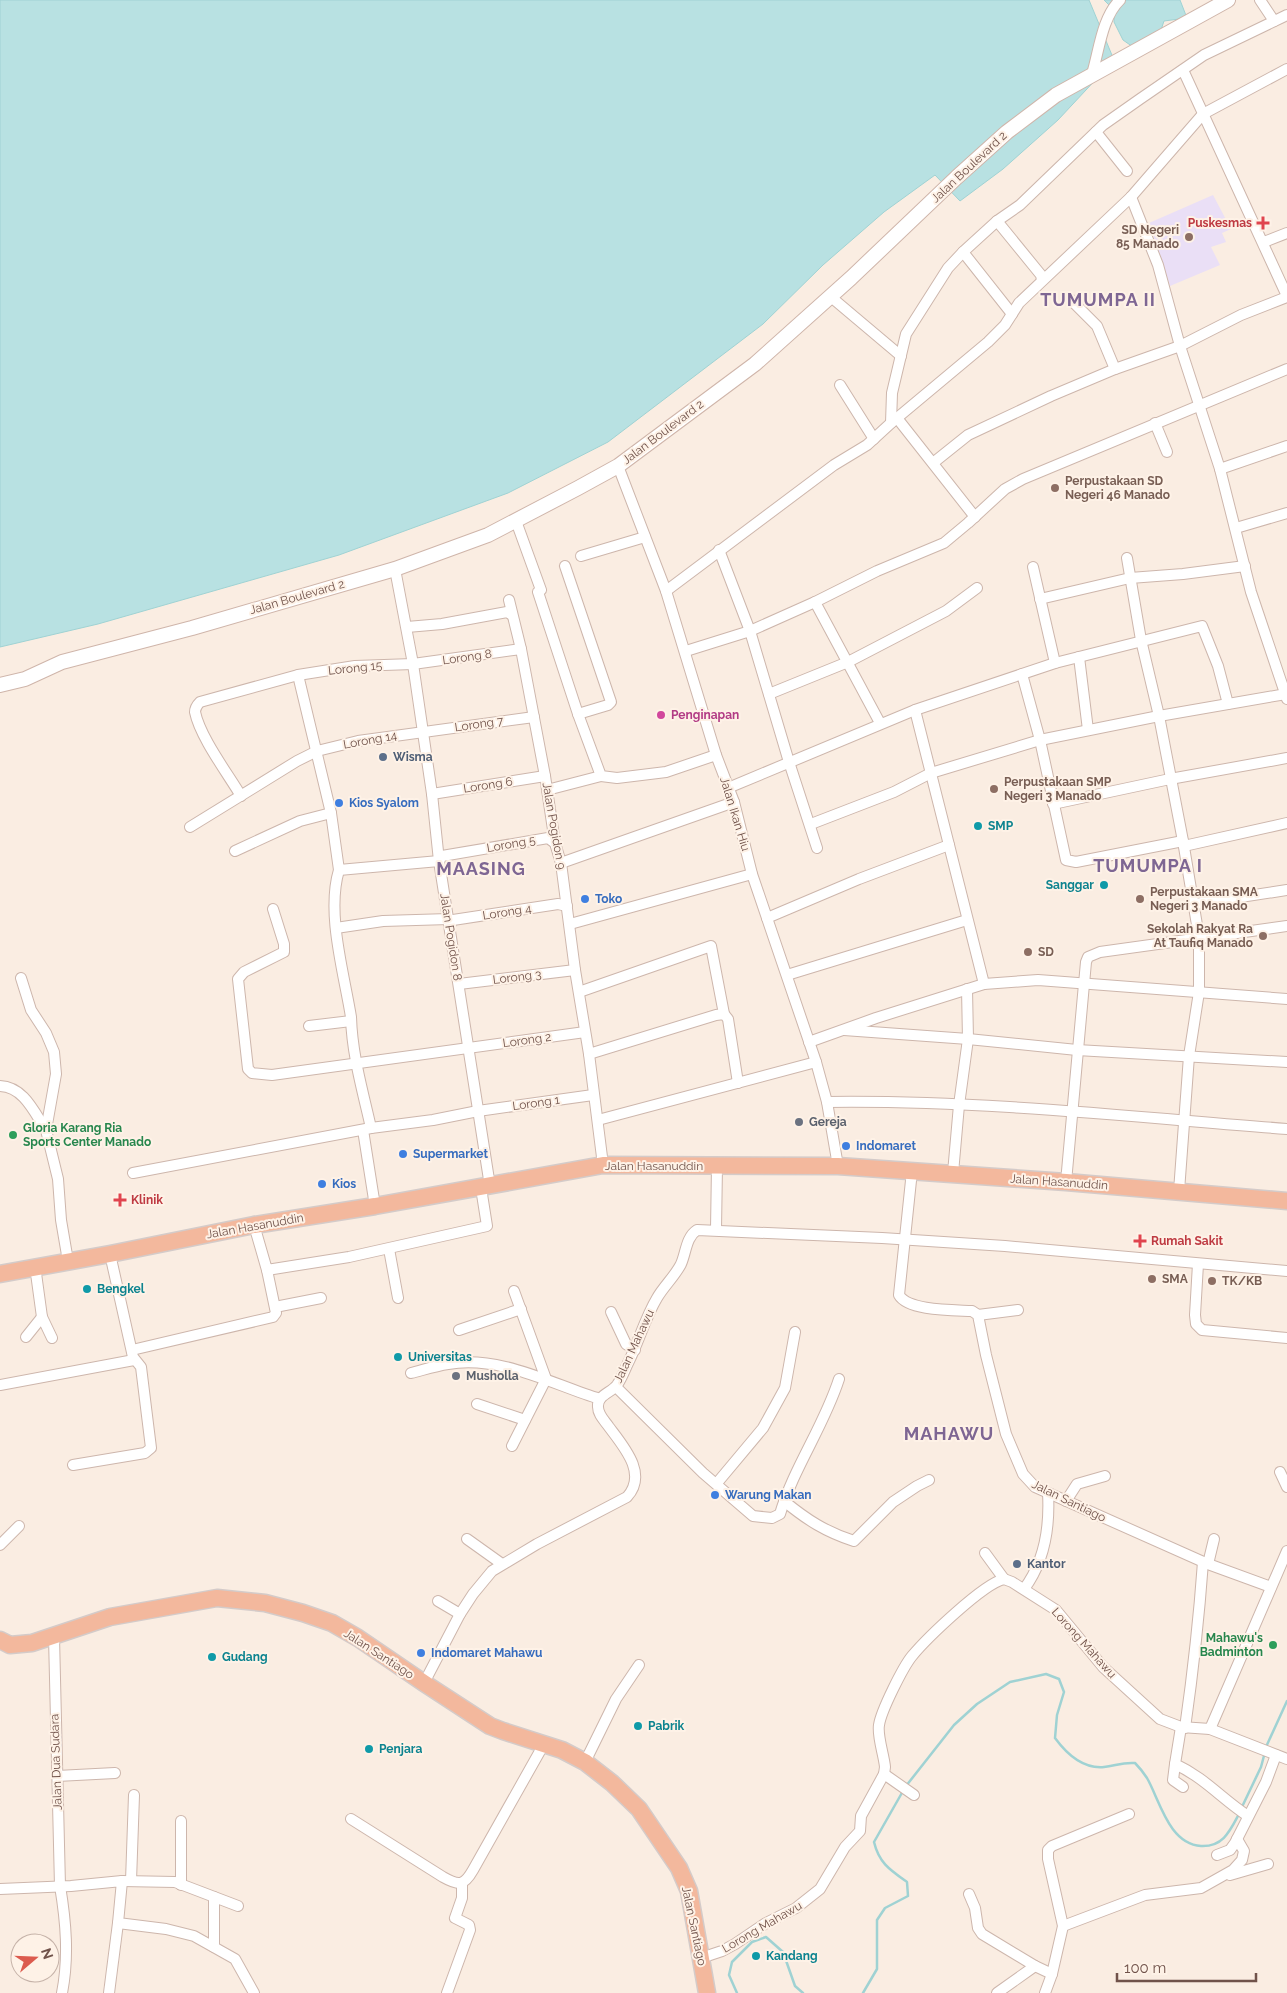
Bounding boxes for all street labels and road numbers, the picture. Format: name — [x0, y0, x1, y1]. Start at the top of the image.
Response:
street label: Jalan Boulevard 2 — [928, 128, 1010, 206]
street label: Jalan Boulevard 2 — [620, 397, 706, 467]
street label: Jalan Boulevard 2 — [248, 577, 346, 617]
street label: Lorong 8 — [441, 647, 493, 667]
street label: Lorong 15 — [327, 658, 383, 678]
street label: Lorong 7 — [454, 714, 505, 734]
street label: Lorong 14 — [342, 728, 398, 752]
street label: Lorong 6 — [462, 774, 514, 796]
street label: Jalan Ikan Hiu — [717, 775, 753, 853]
street label: Jalan Pogidon 9 — [539, 781, 569, 871]
street label: Lorong 5 — [486, 833, 537, 855]
street label: Jalan Pogidon 8 — [437, 892, 465, 982]
street label: Lorong 4 — [482, 901, 533, 923]
street label: Lorong 3 — [492, 967, 542, 987]
street label: Lorong 2 — [502, 1030, 552, 1050]
street label: Lorong 1 — [511, 1093, 561, 1113]
street label: Jalan Hasanuddin — [605, 1159, 703, 1173]
street label: Jalan Hasanuddin — [1009, 1172, 1109, 1192]
street label: Jalan Hasanuddin — [205, 1211, 305, 1241]
street label: Jalan Mahawu — [611, 1307, 657, 1385]
street label: Jalan Santiago — [1030, 1477, 1108, 1525]
street label: Lorong Mahawu — [1049, 1605, 1119, 1681]
street label: Jalan Santiago — [341, 1626, 417, 1682]
street label: Jalan Dua Sudara — [47, 1714, 65, 1810]
street label: Jalan Santiago — [679, 1885, 709, 1967]
street label: Lorong Mahawu — [720, 1898, 804, 1956]

